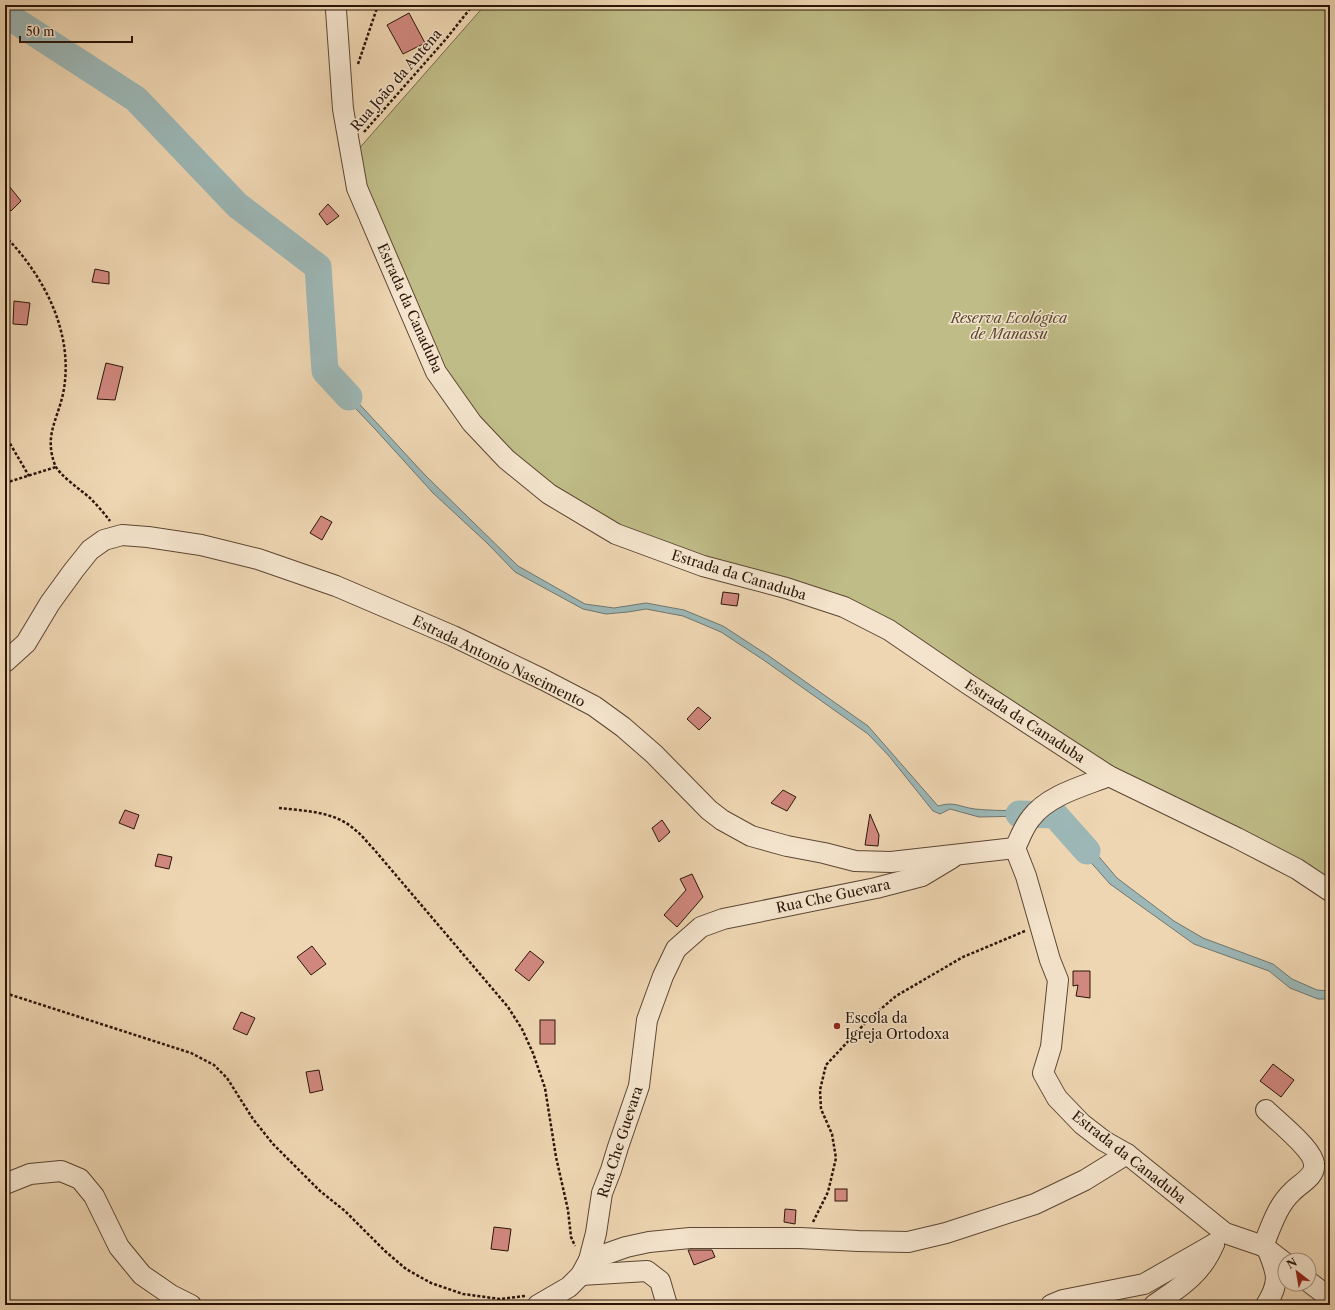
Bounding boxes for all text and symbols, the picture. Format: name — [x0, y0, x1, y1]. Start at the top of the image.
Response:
scale bar — [20, 18, 132, 44]
text: 50 m — [26, 24, 55, 39]
street label: Rua João da Antena — [347, 25, 446, 135]
street label: Estrada da Canaduba — [373, 240, 447, 376]
park label: Reserva Ecológica de Manassu — [950, 309, 1068, 343]
street label: Estrada da Canaduba — [669, 546, 809, 604]
street label: Estrada Antonio Nascimento — [410, 611, 588, 711]
street label: Estrada da Canaduba — [961, 675, 1089, 767]
street label: Rua Che Guevara — [774, 875, 892, 917]
place label: Escola da Igreja Ortodoxa — [845, 1009, 950, 1043]
marker: Escola da Igreja Ortodoxa — [832, 1021, 842, 1031]
street label: Rua Che Guevara — [593, 1083, 647, 1200]
street label: Estrada da Canaduba — [1068, 1107, 1190, 1208]
north arrow — [1277, 1252, 1317, 1292]
text: N — [1284, 1255, 1300, 1272]

